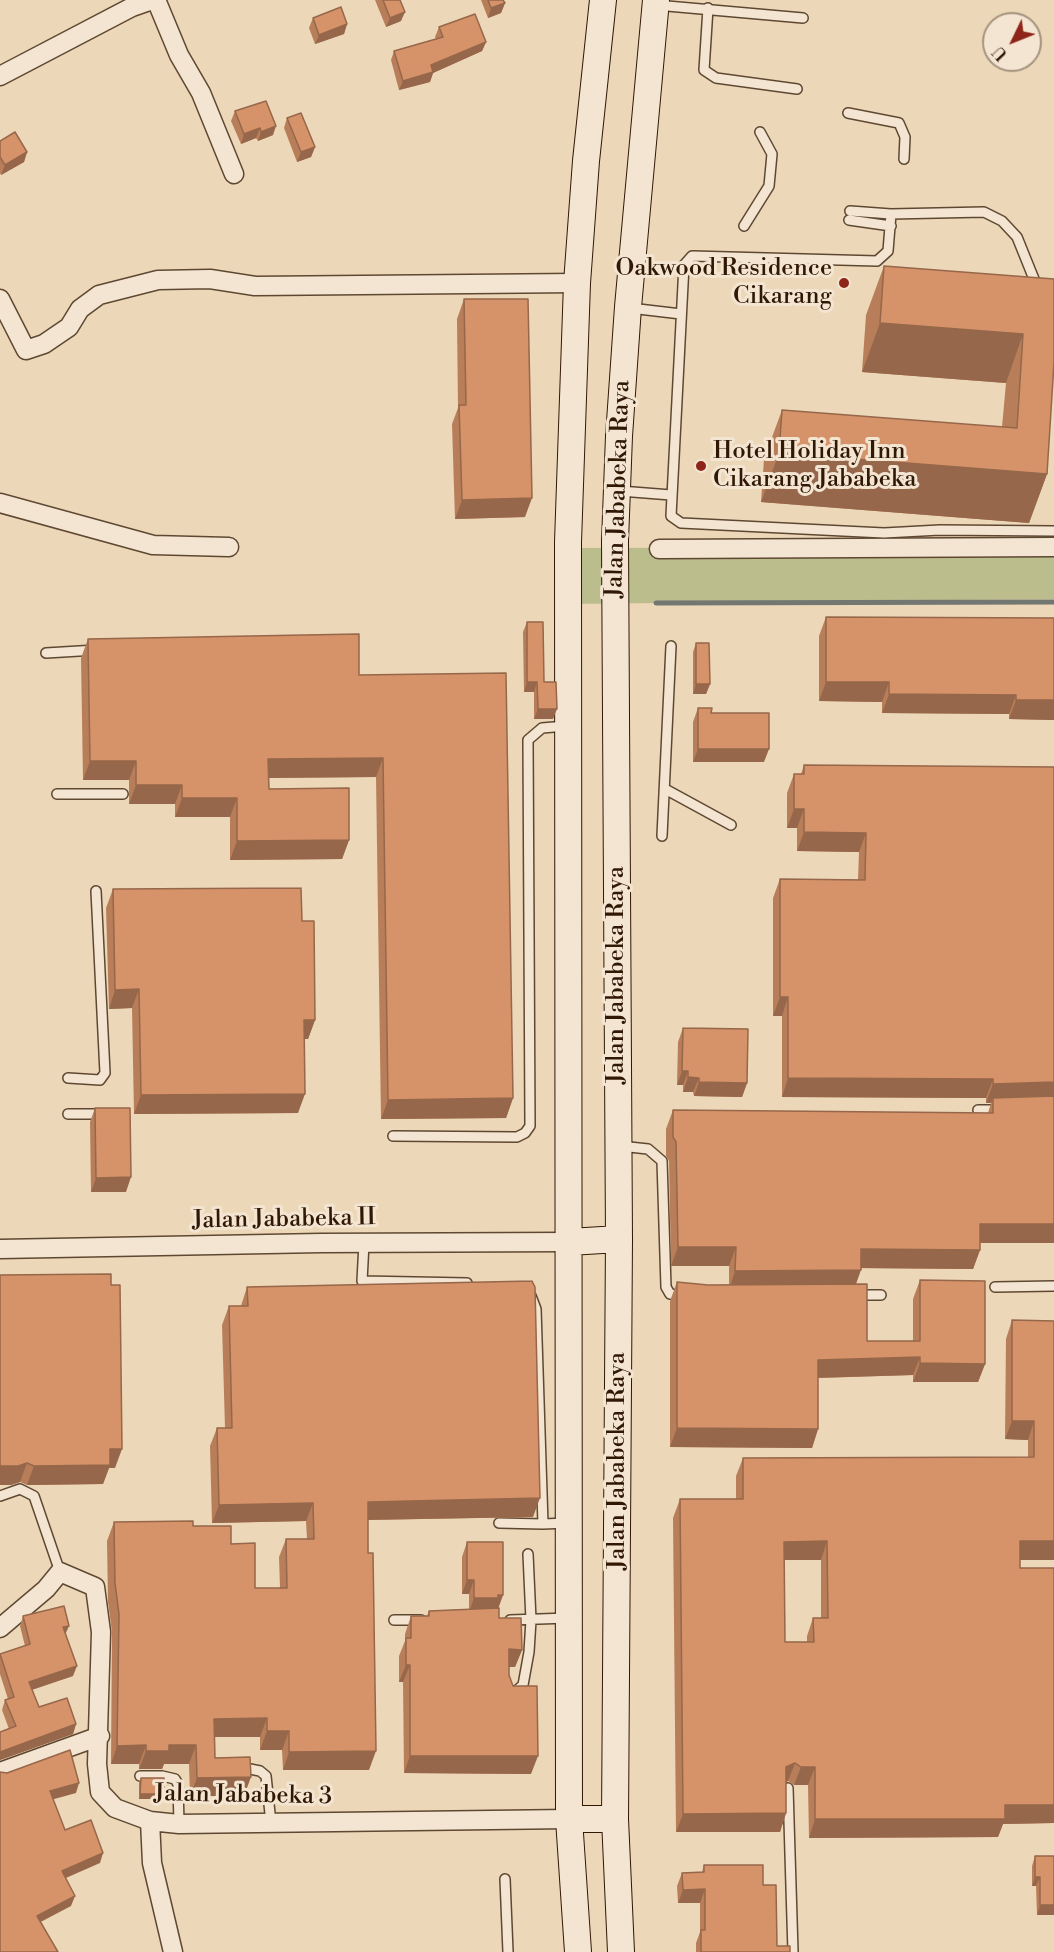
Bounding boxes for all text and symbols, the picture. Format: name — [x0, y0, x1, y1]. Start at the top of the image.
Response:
north arrow — [982, 12, 1042, 72]
text: U — [989, 42, 1012, 64]
place label: Oakwood Residence Cikarang — [615, 255, 832, 311]
marker: Oakwood Residence Cikarang — [837, 276, 851, 290]
street label: Jalan Jababeka Raya — [601, 380, 637, 598]
place label: Hotel Holiday Inn Cikarang Jababeka — [713, 438, 916, 494]
marker: Hotel Holiday Inn Cikarang Jababeka — [694, 459, 708, 473]
street label: Jalan Jababeka Raya — [603, 866, 631, 1084]
street label: Jalan Jababeka II — [192, 1204, 376, 1236]
street label: Jalan Jababeka Raya — [604, 1352, 632, 1570]
street label: Jalan Jababeka 3 — [154, 1780, 332, 1812]

